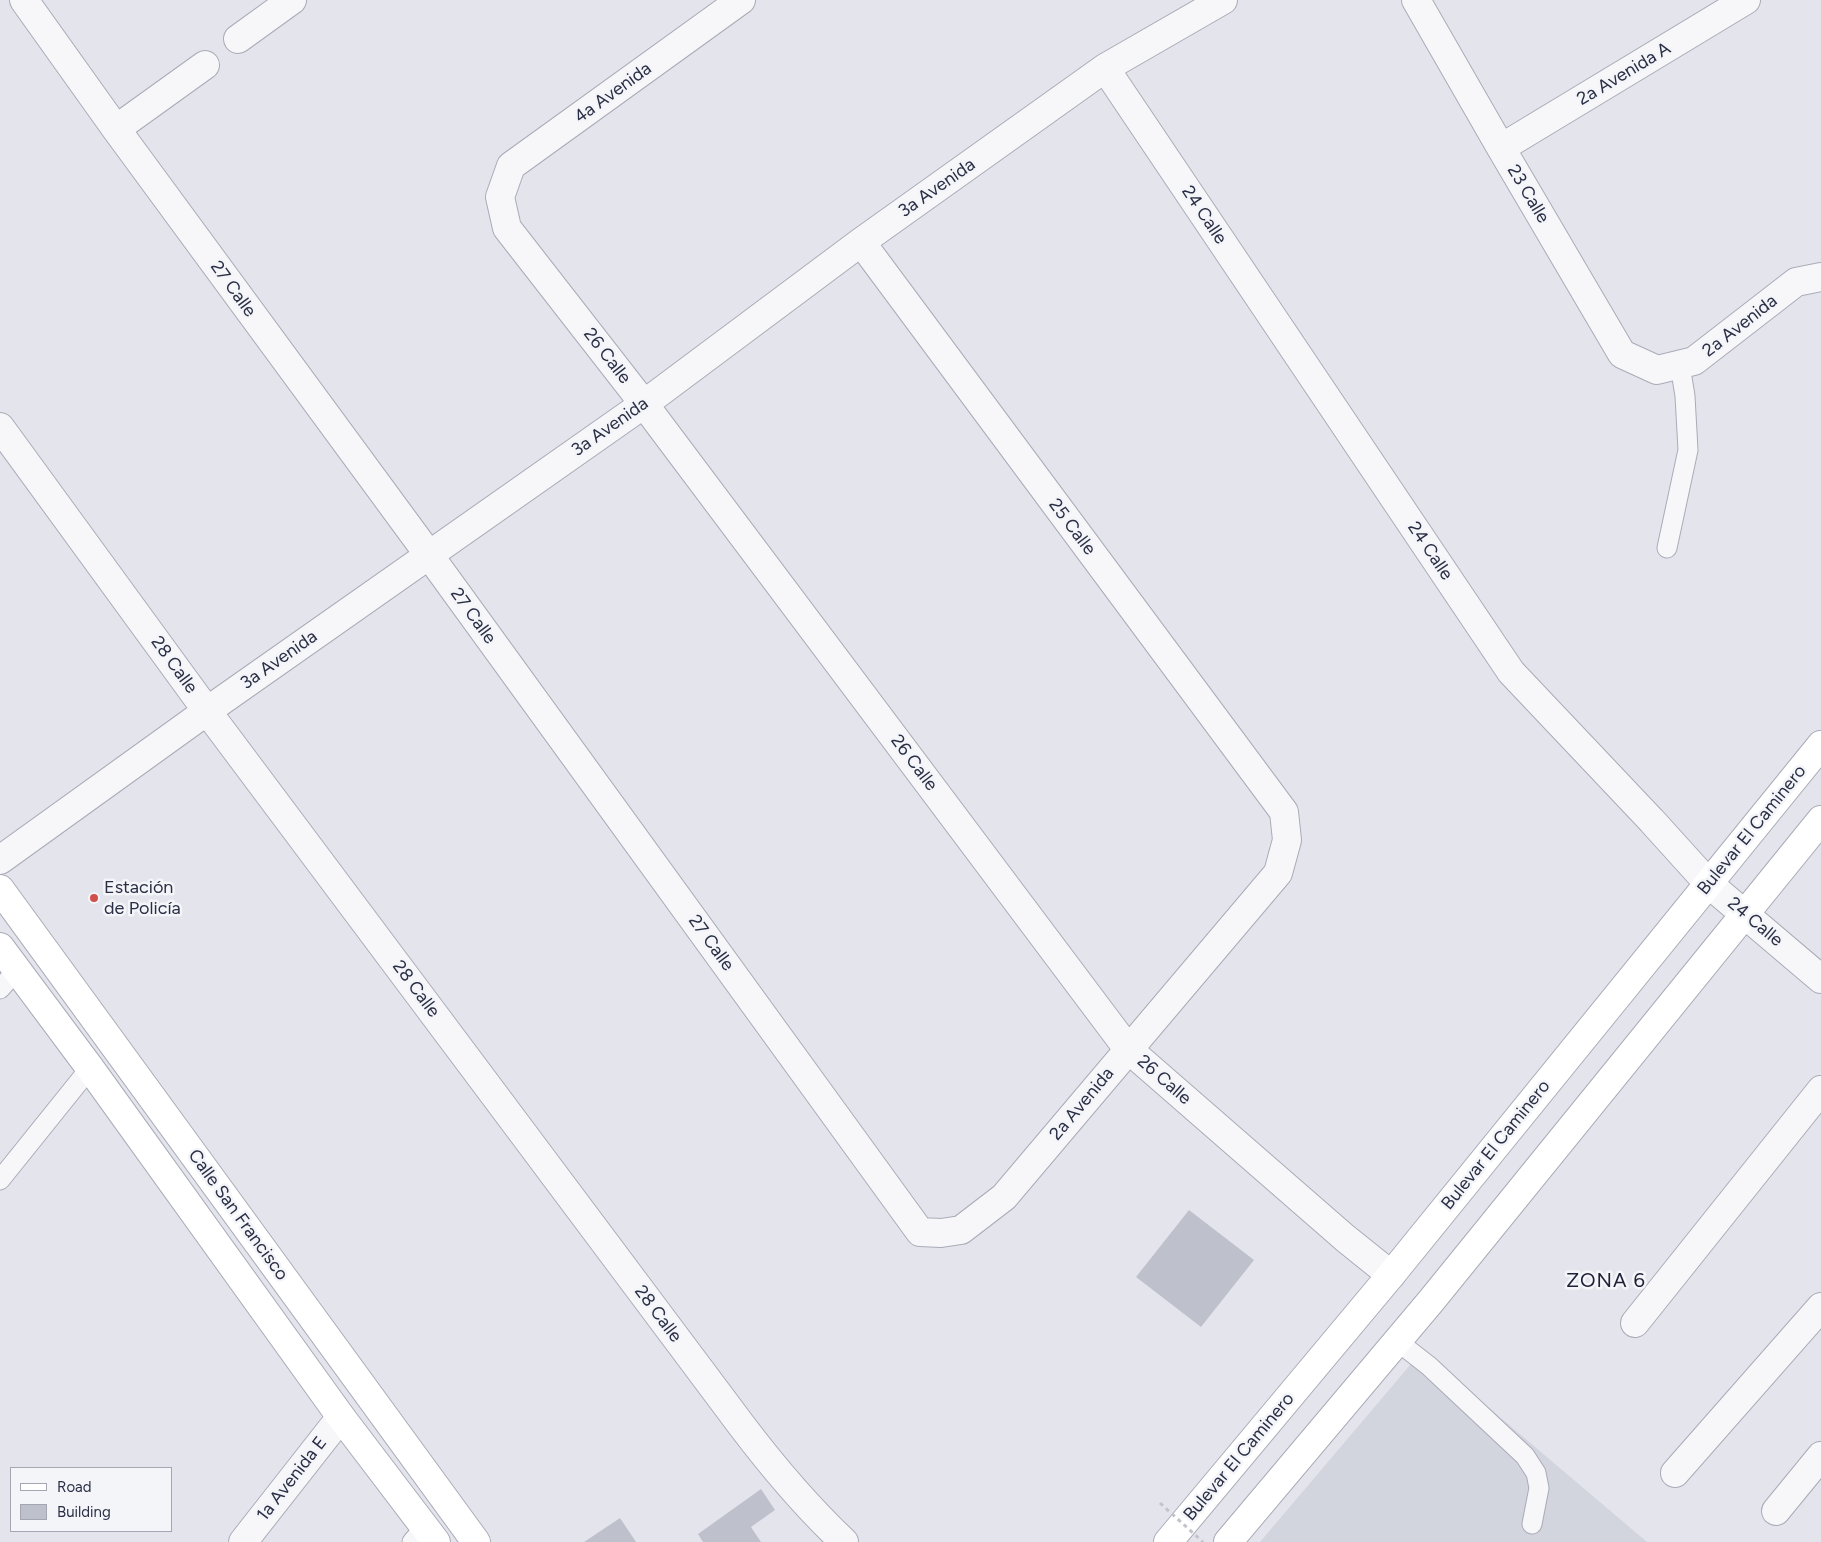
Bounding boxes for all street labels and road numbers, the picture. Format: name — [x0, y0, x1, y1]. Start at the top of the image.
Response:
street label: 2a Avenida A — [1573, 38, 1675, 110]
street label: 4a Avenida — [570, 58, 656, 128]
street label: 3a Avenida — [895, 154, 979, 222]
street label: 23 Calle — [1502, 161, 1554, 227]
street label: 24 Calle — [1177, 182, 1231, 248]
street label: 27 Calle — [205, 257, 261, 321]
street label: 2a Avenida — [1698, 290, 1782, 362]
street label: 26 Calle — [579, 324, 635, 388]
street label: 3a Avenida — [568, 393, 652, 461]
street label: 25 Calle — [1044, 495, 1100, 559]
street label: 24 Calle — [1403, 518, 1457, 584]
street label: 27 Calle — [445, 584, 501, 648]
street label: 3a Avenida — [237, 626, 321, 694]
street label: 28 Calle — [146, 632, 202, 698]
street label: 26 Calle — [886, 731, 942, 795]
street label: Bulevar El Caminero — [1693, 761, 1811, 899]
street label: 24 Calle — [1723, 893, 1787, 951]
street label: 27 Calle — [683, 911, 739, 975]
street label: 28 Calle — [388, 956, 444, 1022]
street label: 26 Calle — [1133, 1051, 1195, 1109]
street label: 2a Avenida — [1045, 1063, 1119, 1145]
street label: Bulevar El Caminero — [1437, 1076, 1555, 1214]
street label: Calle San Francisco — [183, 1145, 293, 1285]
street label: 28 Calle — [630, 1281, 686, 1347]
street label: Bulevar El Caminero — [1179, 1389, 1299, 1525]
street label: 1a Avenida E — [252, 1433, 332, 1525]

